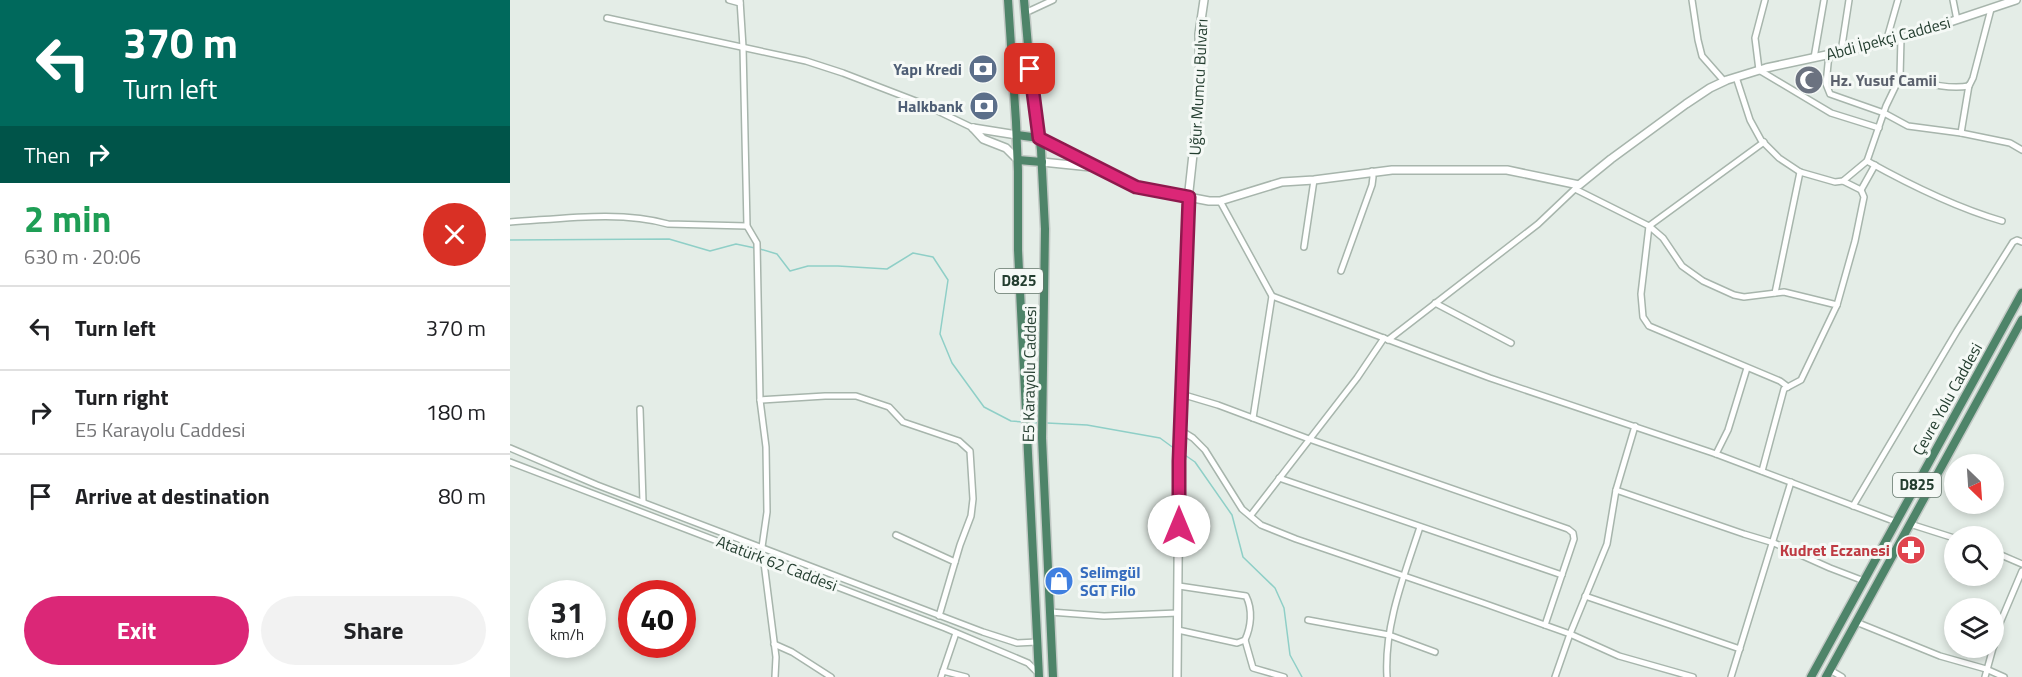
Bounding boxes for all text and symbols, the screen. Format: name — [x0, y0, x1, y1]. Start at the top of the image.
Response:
text: 370 m — [123, 10, 238, 74]
street label: Abdi İpekçi Caddesi — [1823, 10, 1953, 66]
street label: Uğur Mumcu Bulvarı — [1182, 18, 1214, 156]
icon: left — [24, 24, 102, 102]
pin — [1004, 43, 1055, 94]
icon: arrive — [1013, 52, 1046, 85]
bank icon: Yapı Kredi — [967, 53, 999, 85]
place label: Yapı Kredi — [893, 57, 962, 81]
mosque icon: Hz. Yusuf Camii — [1793, 64, 1825, 96]
text: Turn left — [123, 68, 217, 109]
place label: Hz. Yusuf Camii — [1830, 68, 1937, 92]
bank icon: Halkbank — [968, 90, 1000, 122]
place label: Halkbank — [897, 94, 964, 118]
text: Then — [24, 138, 70, 172]
icon: right — [82, 138, 115, 171]
text: 2 min — [24, 191, 111, 246]
button: close — [423, 203, 486, 266]
text: 630 m · 20:06 — [24, 241, 141, 272]
road number: D825 — [995, 269, 1043, 293]
street label: E5 Karayolu Caddesi — [1016, 306, 1042, 442]
text: Turn left — [75, 311, 156, 345]
text: 370 m — [426, 311, 486, 345]
icon: left — [24, 312, 57, 345]
street label: Çevre Yolu Caddesi — [1906, 338, 1988, 460]
text: Turn right — [75, 380, 169, 414]
text: 180 m — [426, 395, 486, 429]
icon: right — [24, 396, 57, 429]
text: E5 Karayolu Caddesi — [75, 414, 245, 445]
north arrow — [1944, 454, 2004, 514]
map controls — [1944, 454, 2004, 658]
road number: D825 — [1893, 473, 1941, 497]
text: Arrive at destination — [75, 479, 270, 513]
text: 80 m — [438, 479, 486, 513]
icon: arrive — [24, 480, 57, 513]
position arrow — [1147, 494, 1211, 558]
button: search — [1944, 526, 2004, 586]
street label: Atatürk 62 Caddesi — [713, 529, 841, 597]
pharmacy icon: Kudret Eczanesi — [1895, 534, 1927, 566]
place label: Kudret Eczanesi — [1780, 538, 1890, 562]
place label: Selimgül SGT Filo — [1080, 560, 1140, 602]
shop icon: Selimgül SGT Filo — [1043, 565, 1075, 597]
speed limit sign: 40 — [618, 580, 696, 658]
text: 31 — [550, 589, 584, 635]
button: Exit — [24, 596, 249, 665]
button: Share — [261, 596, 486, 665]
button: layers — [1944, 598, 2004, 658]
text: km/h — [550, 623, 584, 646]

